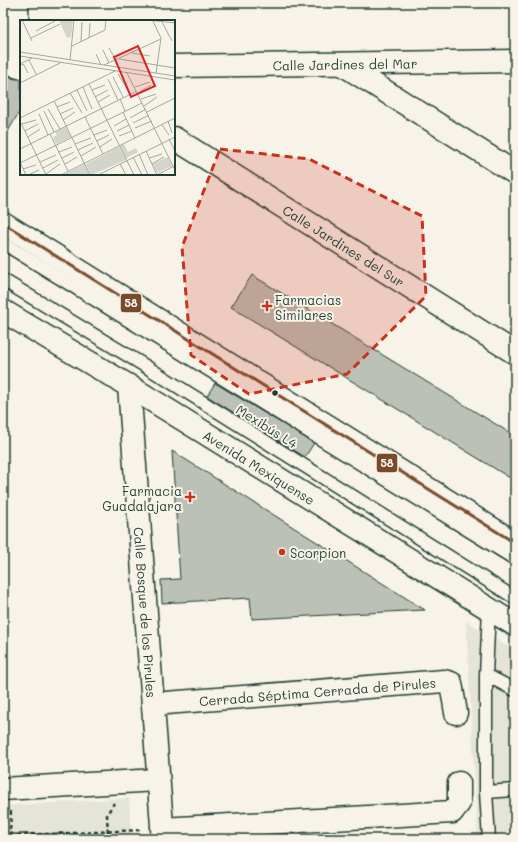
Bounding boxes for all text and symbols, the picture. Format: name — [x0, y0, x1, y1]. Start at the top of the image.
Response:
inset map — [20, 20, 175, 175]
street label: Calle Jardines del Mar — [273, 54, 417, 73]
street label: Calle Jardines del Sur — [280, 200, 408, 290]
place label: Farmacias Similares — [275, 291, 341, 323]
line badge: 58 — [120, 293, 142, 313]
text: 58 — [124, 295, 138, 310]
marker: Farmacias Similares — [262, 301, 272, 311]
unlabelled marker — [270, 388, 280, 398]
street label: Mexibús L4 — [233, 400, 301, 452]
street label: Avenida Mexiquense — [200, 426, 319, 508]
line badge: 58 — [376, 453, 398, 473]
text: 58 — [380, 455, 394, 470]
place label: Farmacia Guadalajara — [102, 482, 182, 514]
marker: Farmacia Guadalajara — [185, 492, 195, 502]
street label: Calle Bosque de los Pirules — [131, 526, 161, 698]
place label: Scorpion — [290, 544, 346, 561]
marker: Scorpion — [277, 547, 287, 557]
street label: Cerrada Séptima Cerrada de Pirules — [198, 673, 437, 709]

